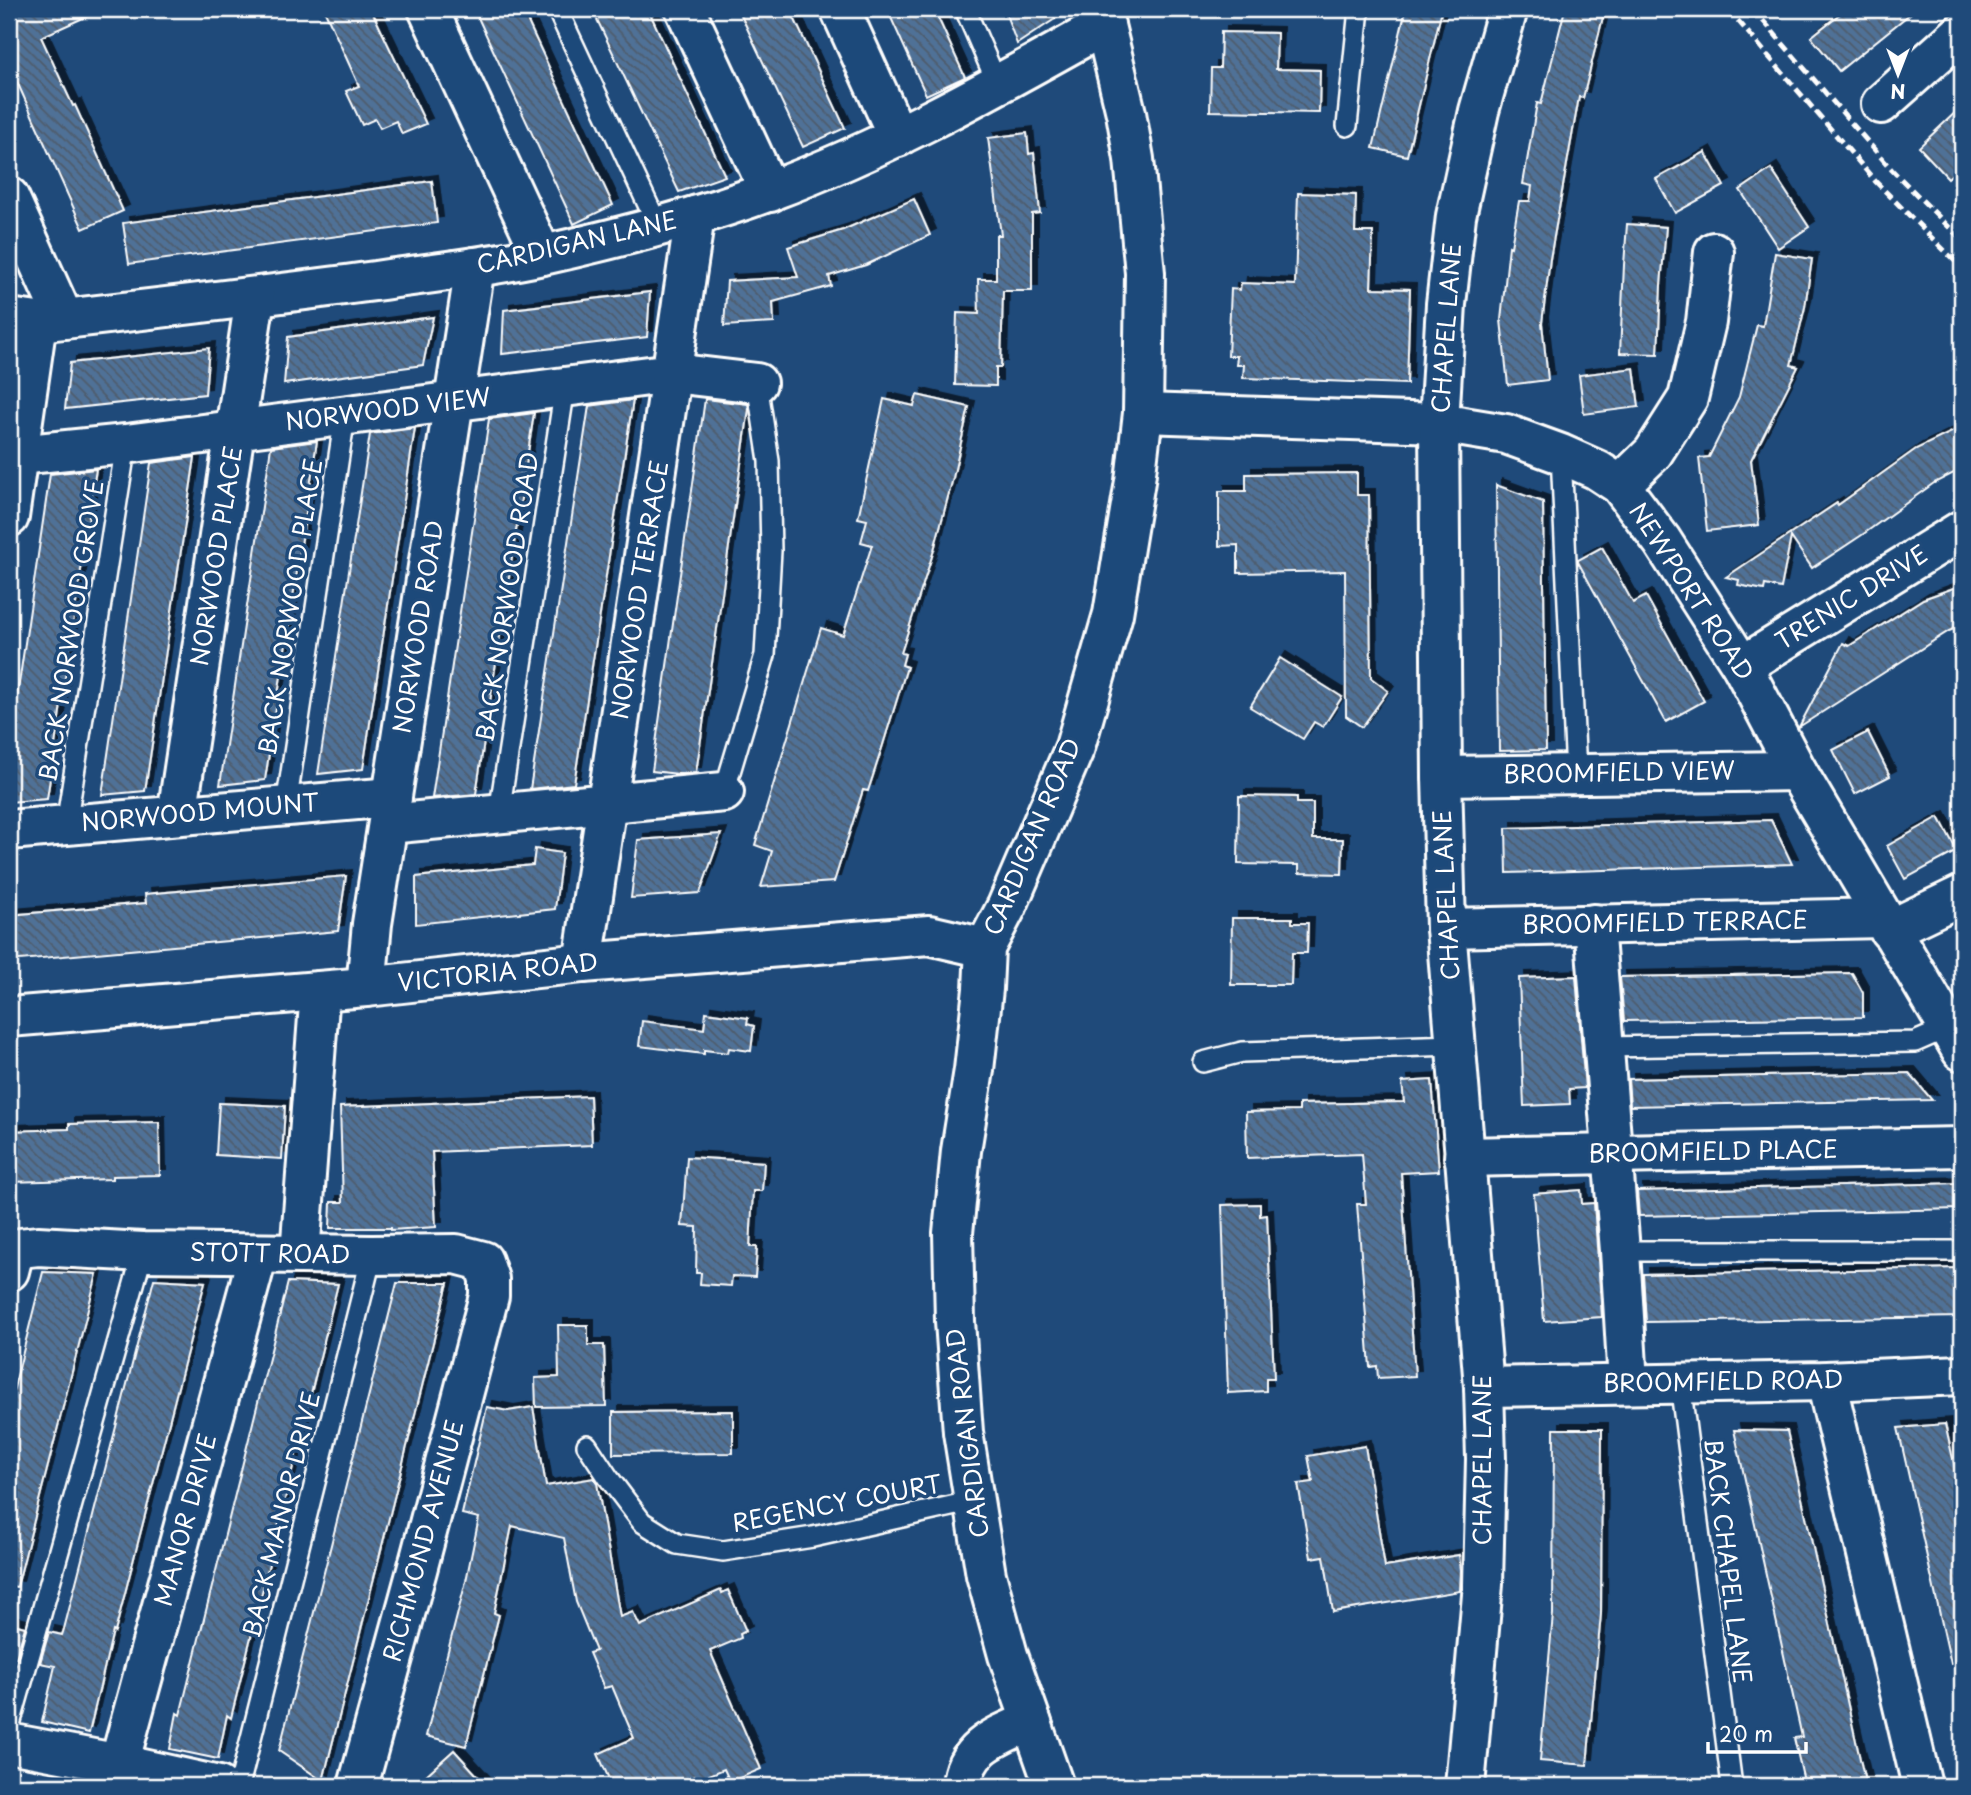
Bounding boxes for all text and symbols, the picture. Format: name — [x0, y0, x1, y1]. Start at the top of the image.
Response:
north arrow — [1862, 38, 1932, 108]
text: N — [1890, 78, 1906, 106]
street label: CARDIGAN LANE — [473, 200, 680, 282]
street label: CHAPEL LANE — [1421, 241, 1469, 414]
street label: NORWOOD VIEW — [283, 378, 493, 438]
street label: NORWOOD PLACE — [180, 443, 250, 668]
street label: BACK NORWOOD ROAD — [465, 449, 547, 744]
street label: BACK NORWOOD PLACE — [248, 456, 330, 758]
street label: NORWOOD TERRACE — [600, 458, 676, 722]
street label: BACK NORWOOD GROVE — [28, 477, 112, 784]
street label: NEWPORT ROAD — [1622, 495, 1764, 687]
street label: NORWOOD ROAD — [382, 518, 452, 736]
street label: TRENIC DRIVE — [1768, 535, 1934, 658]
street label: CARDIGAN ROAD — [973, 732, 1089, 940]
street label: BROOMFIELD VIEW — [1503, 751, 1735, 791]
street label: NORWOOD MOUNT — [79, 783, 321, 839]
street label: CHAPEL LANE — [1423, 809, 1467, 981]
street label: BROOMFIELD TERRACE — [1522, 901, 1808, 941]
street label: VICTORIA ROAD — [396, 943, 600, 999]
street label: BROOMFIELD PLACE — [1588, 1130, 1838, 1170]
street label: STOTT ROAD — [189, 1233, 351, 1271]
street label: CARDIGAN ROAD — [935, 1326, 997, 1540]
street label: BROOMFIELD ROAD — [1602, 1360, 1844, 1400]
street label: CHAPEL LANE — [1463, 1375, 1499, 1545]
street label: BACK MANOR DRIVE — [232, 1388, 328, 1642]
street label: RICHMOND AVENUE — [373, 1416, 472, 1665]
street label: MANOR DRIVE — [144, 1429, 224, 1610]
street label: BACK CHAPEL LANE — [1696, 1436, 1762, 1686]
street label: REGENCY COURT — [729, 1464, 945, 1540]
scale bar — [1708, 1711, 1806, 1755]
text: 20 m — [1719, 1717, 1773, 1749]

